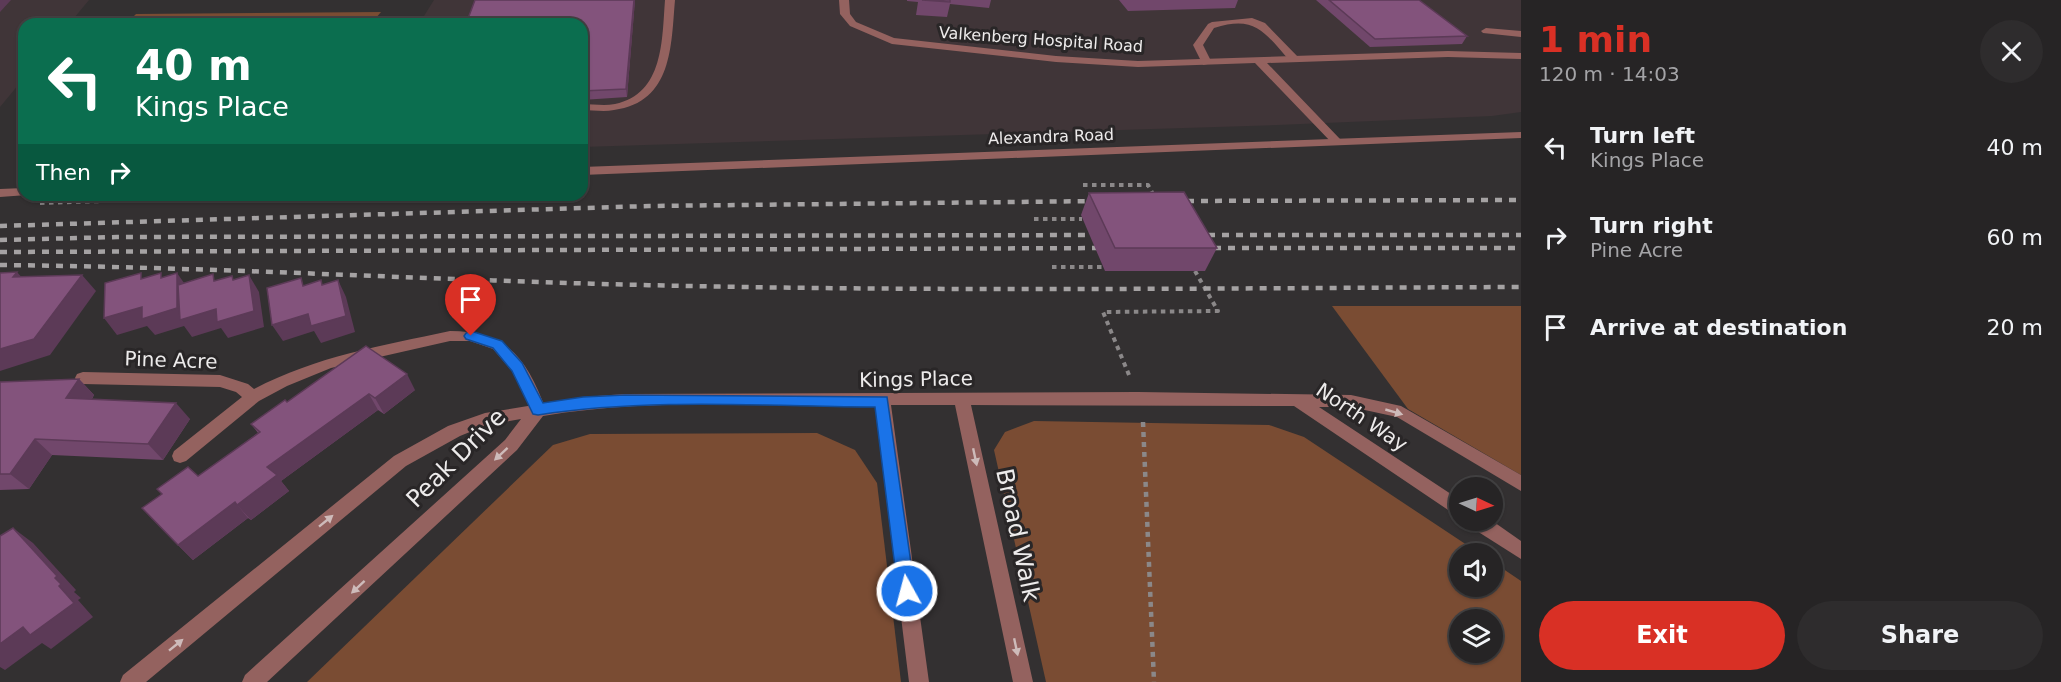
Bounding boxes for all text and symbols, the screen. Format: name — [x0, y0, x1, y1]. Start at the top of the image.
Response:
text: 1 min — [1539, 19, 1652, 60]
button: close — [1980, 20, 2043, 83]
street label: Valkenberg Hospital Road — [938, 23, 1144, 56]
text: 40 m — [135, 41, 252, 90]
icon: left — [36, 42, 114, 120]
text: 120 m · 14:03 — [1539, 62, 1680, 86]
text: Kings Place — [135, 91, 289, 122]
text: Turn left — [1590, 123, 1695, 148]
street label: Alexandra Road — [988, 125, 1114, 148]
icon: left — [1539, 131, 1572, 164]
text: 40 m — [1987, 135, 2043, 160]
text: Kings Place — [1590, 148, 1704, 172]
icon: right — [103, 156, 136, 189]
text: Then — [36, 160, 91, 185]
text: Turn right — [1590, 213, 1713, 238]
icon: right — [1539, 221, 1572, 254]
text: 60 m — [1987, 225, 2043, 250]
text: Pine Acre — [1590, 238, 1683, 262]
pin — [445, 274, 496, 336]
icon: arrive — [454, 283, 487, 316]
icon: arrive — [1539, 311, 1572, 344]
text: Arrive at destination — [1590, 315, 1847, 340]
text: 20 m — [1987, 315, 2043, 340]
street label: Pine Acre — [124, 346, 218, 374]
street label: Kings Place — [859, 366, 973, 392]
street label: North Way — [1312, 378, 1412, 456]
street label: Peak Drive — [401, 403, 511, 513]
one-way arrow — [1385, 408, 1403, 417]
one-way arrow — [493, 447, 508, 461]
one-way arrow — [970, 448, 980, 466]
street label: Broad Walk — [990, 466, 1046, 604]
north arrow — [1449, 477, 1503, 531]
map controls — [1449, 477, 1503, 663]
one-way arrow — [319, 516, 334, 528]
button: sound — [1449, 543, 1503, 597]
position arrow — [875, 559, 939, 623]
one-way arrow — [350, 580, 365, 594]
button: Exit — [1539, 601, 1785, 670]
button: Share — [1797, 601, 2043, 670]
button: layers — [1449, 609, 1503, 663]
one-way arrow — [1011, 638, 1021, 657]
one-way arrow — [168, 639, 183, 652]

